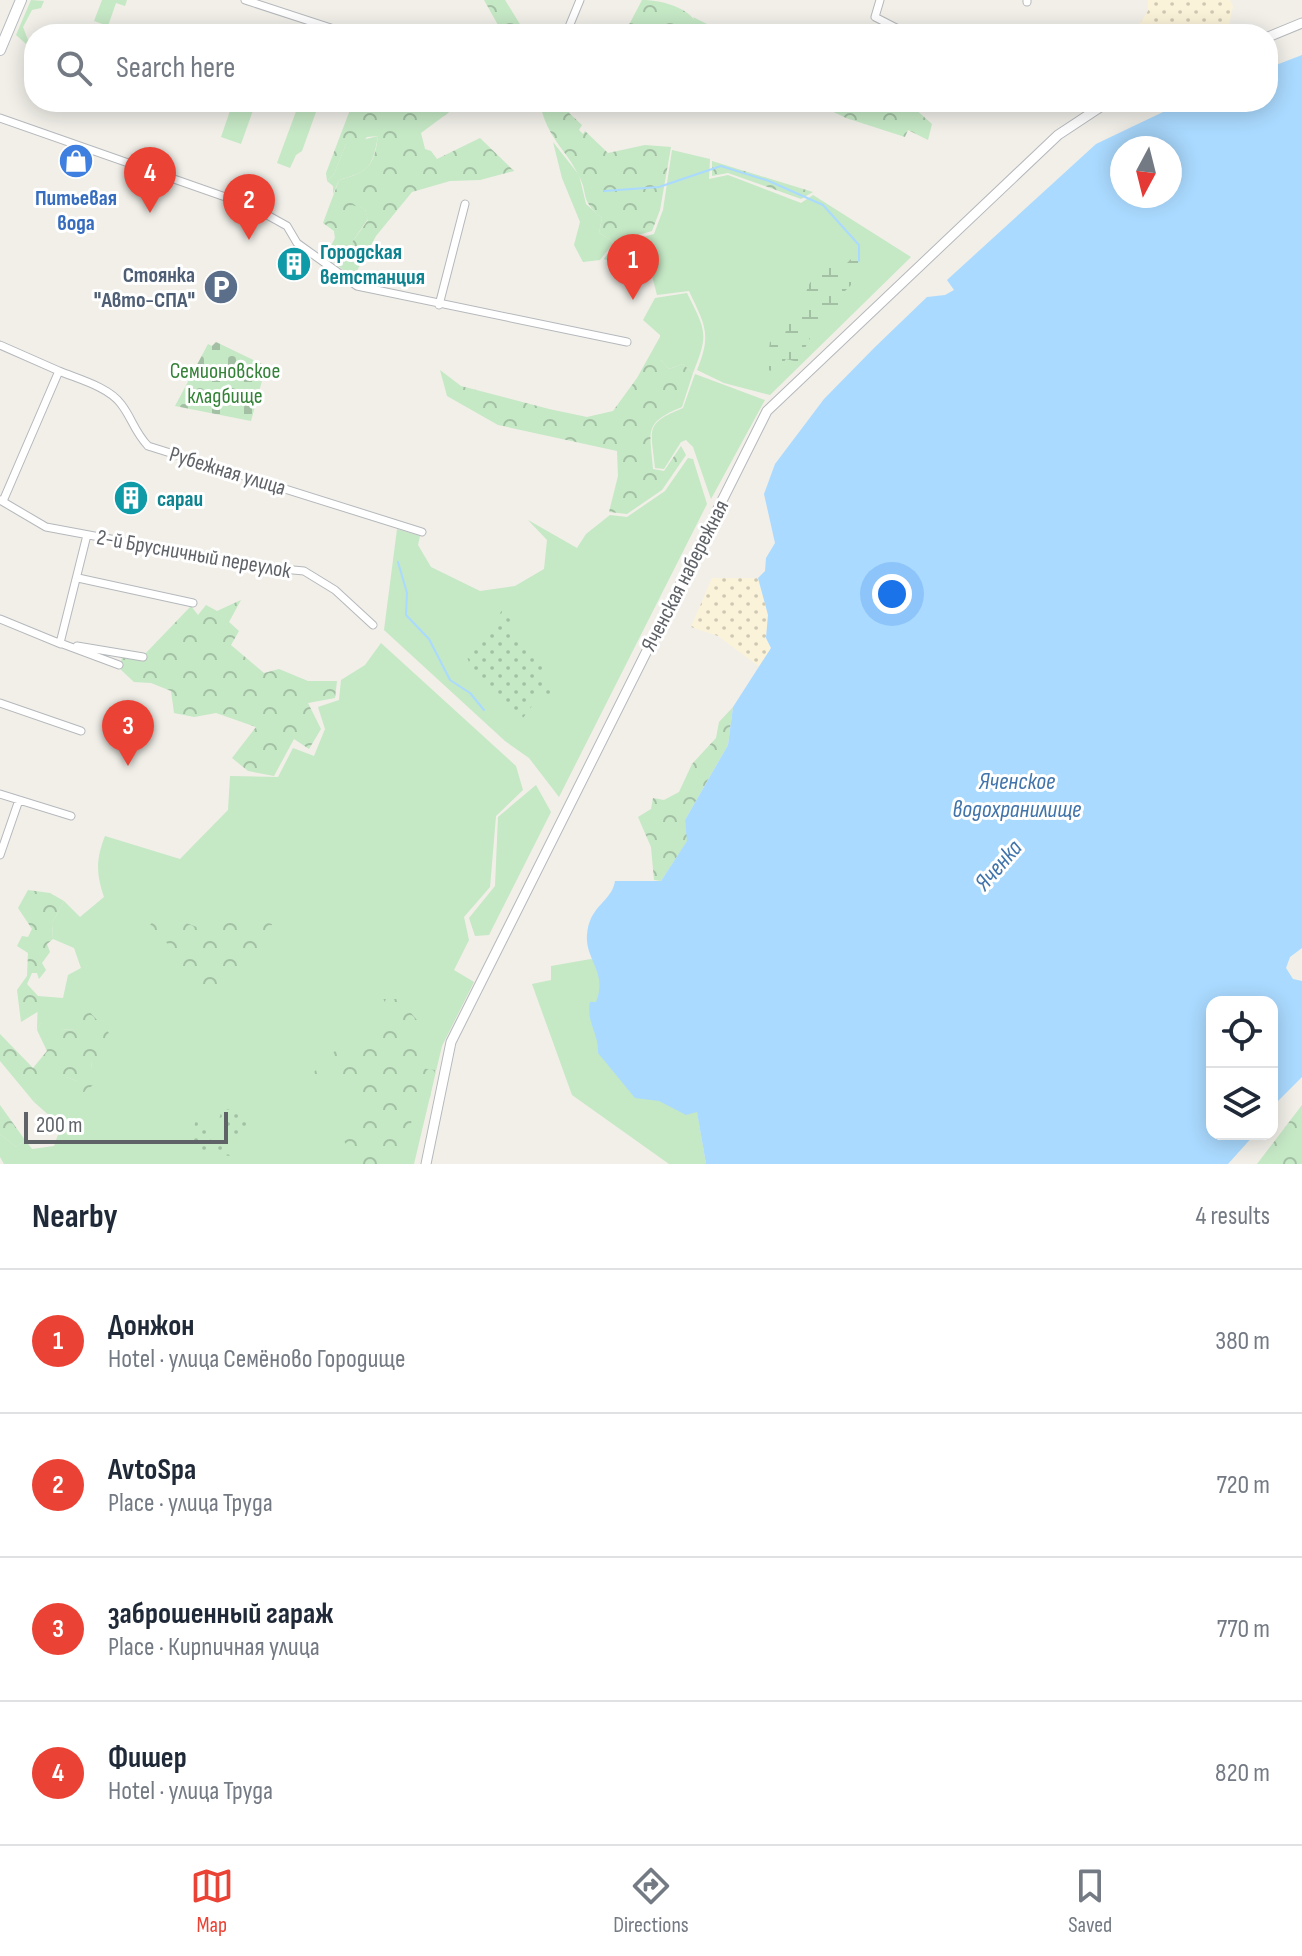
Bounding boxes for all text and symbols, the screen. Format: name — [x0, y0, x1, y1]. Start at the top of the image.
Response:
search box — [24, 24, 1278, 112]
icon: search — [52, 46, 96, 90]
text: Search here — [116, 50, 235, 86]
north arrow — [1110, 136, 1182, 208]
shop icon: Питьевая вода — [57, 142, 95, 180]
pin: 4 — [124, 147, 176, 213]
pin: 2 — [223, 174, 275, 240]
place label: Питьевая вода — [35, 185, 117, 237]
pin: 1 — [607, 234, 659, 300]
place label: Городская ветстанция — [320, 239, 425, 291]
building icon: Городская ветстанция — [275, 245, 313, 283]
place label: Стоянка "Авто-СПА" — [94, 262, 195, 314]
parking icon: Стоянка "Авто-СПА" — [202, 268, 240, 306]
park label: Семионовское кладбище — [170, 358, 280, 410]
street label: Рубежная улица — [166, 441, 289, 502]
building icon: сараи — [112, 479, 150, 517]
place label: сараи — [157, 486, 203, 513]
street label: Яченская набережная — [636, 495, 735, 656]
street label: 2-й Брусничный переулок — [94, 524, 294, 585]
your location — [872, 574, 912, 614]
pin: 3 — [102, 700, 154, 766]
water label: Яченское водохранилище — [953, 767, 1081, 824]
water label: Яченка — [968, 834, 1028, 897]
map controls — [1206, 996, 1278, 1140]
button: locate — [1206, 996, 1278, 1068]
button: layers — [1206, 1068, 1278, 1140]
scale bar — [24, 1108, 228, 1144]
text: 200 m — [36, 1112, 82, 1139]
text: Nearby — [32, 1196, 118, 1237]
text: 4 results — [1195, 1201, 1270, 1232]
text: Донжон — [108, 1308, 194, 1344]
text: 1 — [53, 1326, 63, 1357]
text: 380 m — [1215, 1326, 1270, 1357]
text: Hotel · улица Семёново Городище — [108, 1344, 405, 1375]
text: AvtoSpa — [108, 1452, 196, 1488]
text: 2 — [52, 1470, 64, 1501]
text: 720 m — [1216, 1470, 1270, 1501]
text: Place · улица Труда — [108, 1488, 273, 1519]
text: заброшенный гараж — [108, 1596, 333, 1632]
text: 3 — [52, 1614, 64, 1645]
text: 770 m — [1217, 1614, 1270, 1645]
text: Place · Кирпичная улица — [108, 1632, 320, 1663]
text: Фишер — [108, 1740, 187, 1776]
text: 4 — [52, 1758, 64, 1789]
text: 820 m — [1215, 1758, 1270, 1789]
text: Hotel · улица Труда — [108, 1776, 273, 1807]
tab: Map — [190, 1864, 234, 1939]
tab: Directions — [613, 1864, 689, 1939]
tab: Saved — [1068, 1864, 1112, 1939]

